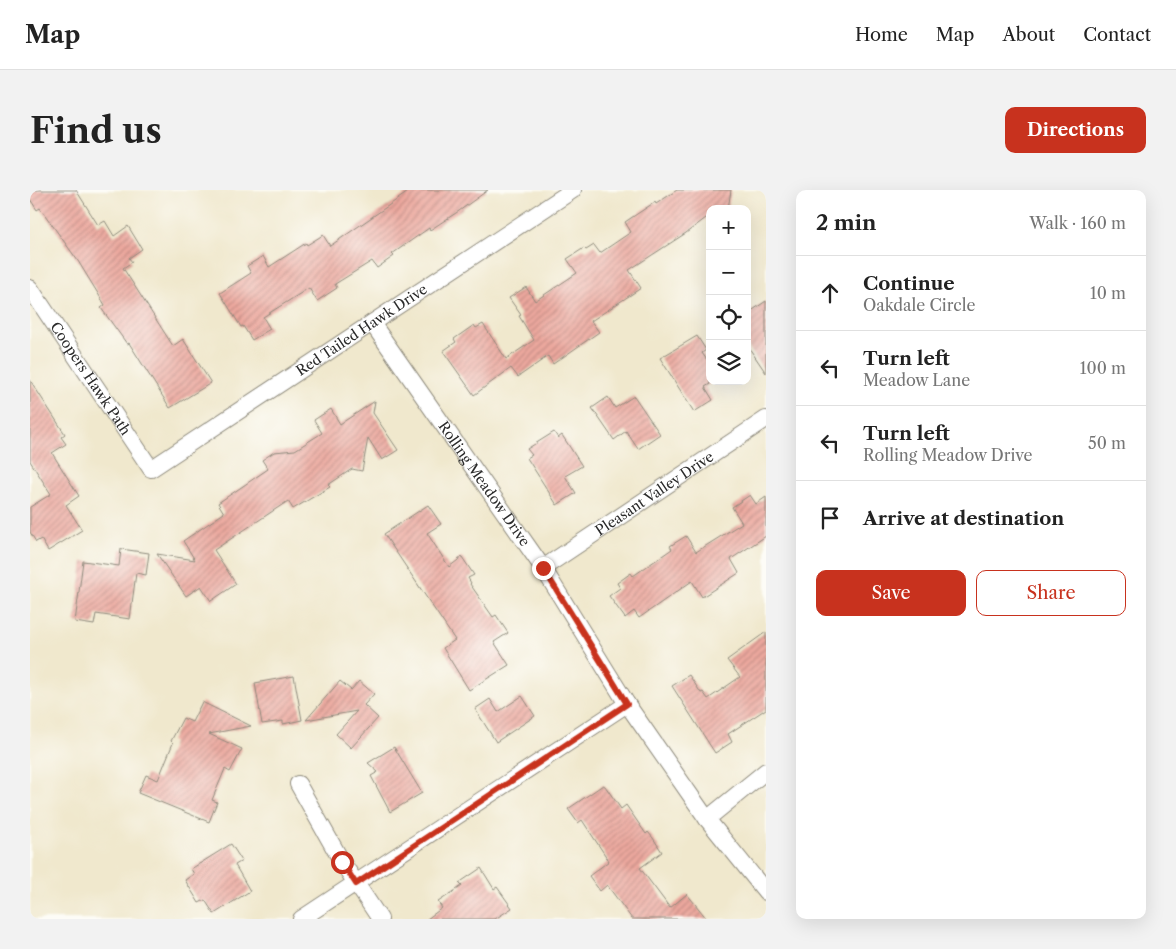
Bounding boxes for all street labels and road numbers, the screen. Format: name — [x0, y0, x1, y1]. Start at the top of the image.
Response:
street label: Red Tailed Hawk Drive — [292, 280, 431, 380]
street label: Coopers Hawk Path — [46, 319, 135, 439]
street label: Rolling Meadow Drive — [434, 418, 534, 550]
street label: Pleasant Valley Drive — [592, 447, 717, 540]

